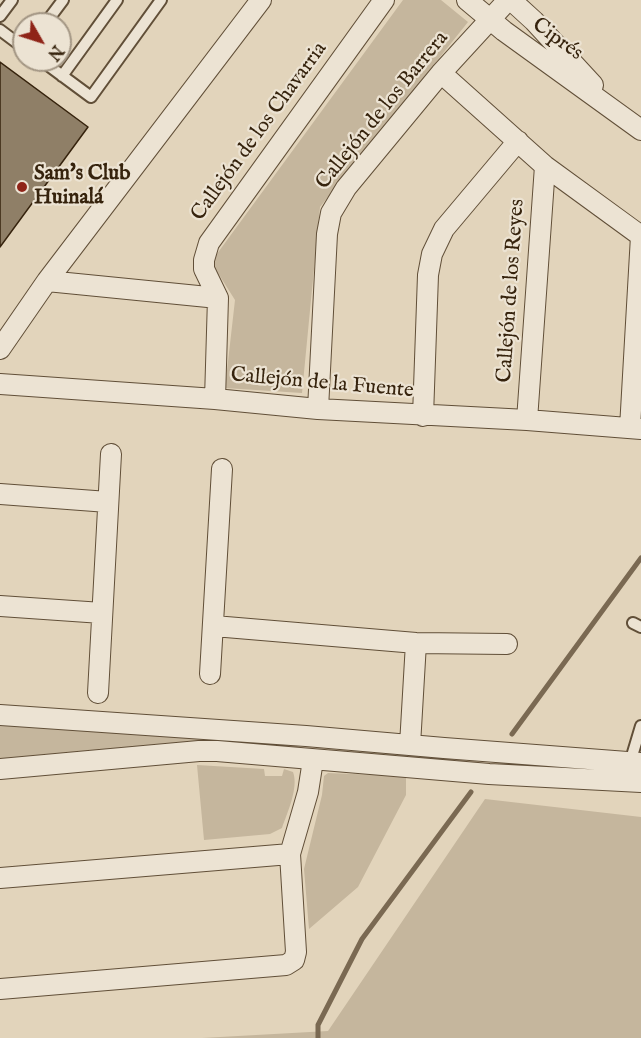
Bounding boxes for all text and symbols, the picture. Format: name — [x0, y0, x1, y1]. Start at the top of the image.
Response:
north arrow — [12, 12, 72, 72]
street label: Ciprés — [527, 13, 587, 67]
street label: Callejón de los Barrera — [311, 27, 455, 195]
street label: Callejón de los Chavarria — [187, 38, 333, 226]
text: N — [42, 40, 67, 64]
place label: Sam's Club Huinalá — [34, 162, 130, 212]
marker: Sam's Club Huinalá — [15, 180, 29, 194]
street label: Callejón de los Reyes — [493, 198, 531, 384]
street label: Callejón de la Fuente — [229, 363, 415, 405]

